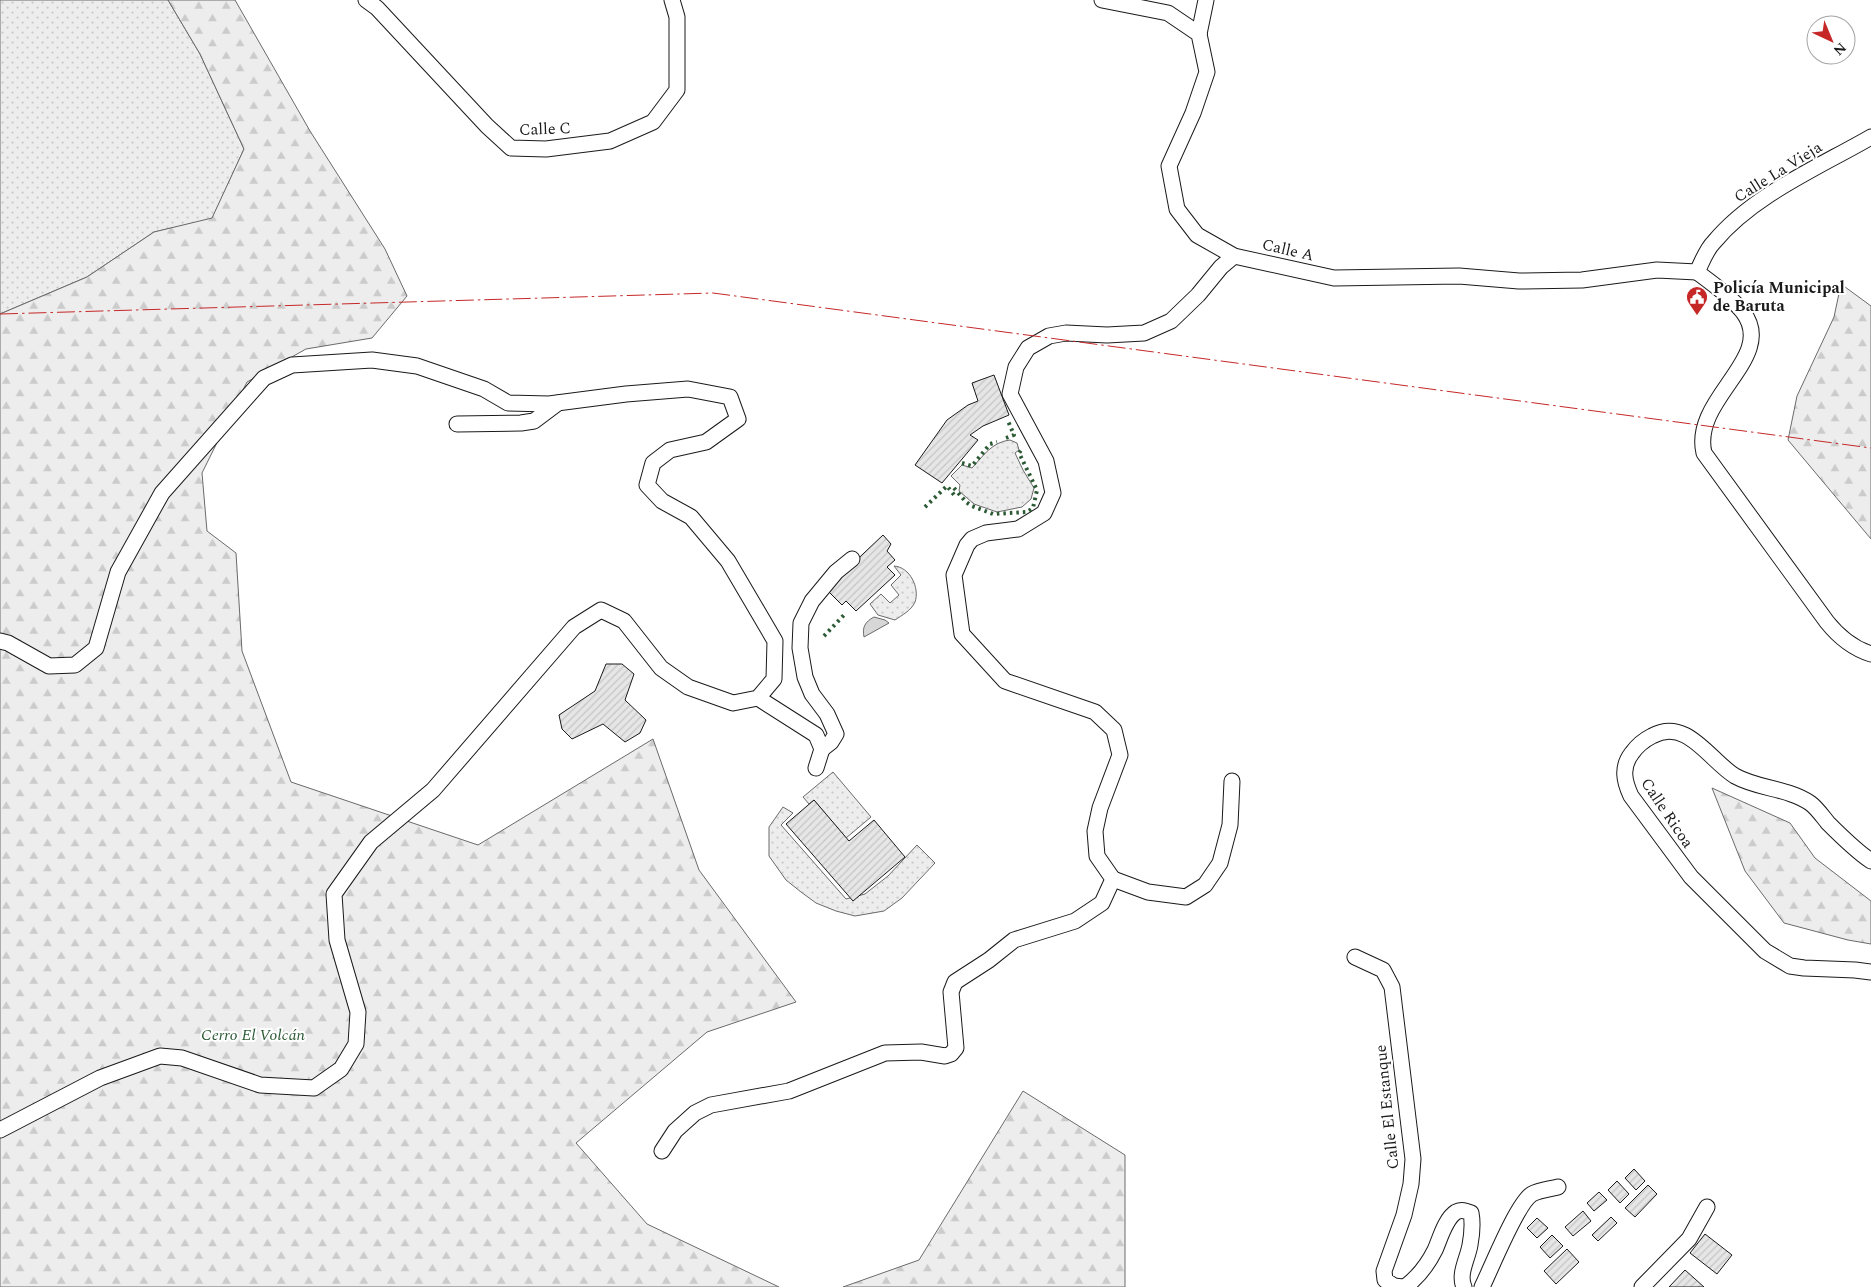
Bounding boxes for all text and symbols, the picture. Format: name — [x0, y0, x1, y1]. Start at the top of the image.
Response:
north arrow — [1806, 15, 1856, 65]
text: N — [1828, 37, 1851, 61]
street label: Calle C — [519, 116, 571, 142]
street label: Calle La Vieja — [1729, 135, 1827, 209]
street label: Calle A — [1260, 232, 1316, 268]
place label: Policía Municipal de Baruta — [1713, 276, 1845, 318]
public building icon: Policía Municipal de Baruta — [1685, 285, 1709, 316]
street label: Calle Ricoa — [1635, 773, 1699, 853]
park label: Cerro El Volcán — [201, 1023, 305, 1047]
street label: Calle El Estanque — [1369, 1043, 1405, 1171]

